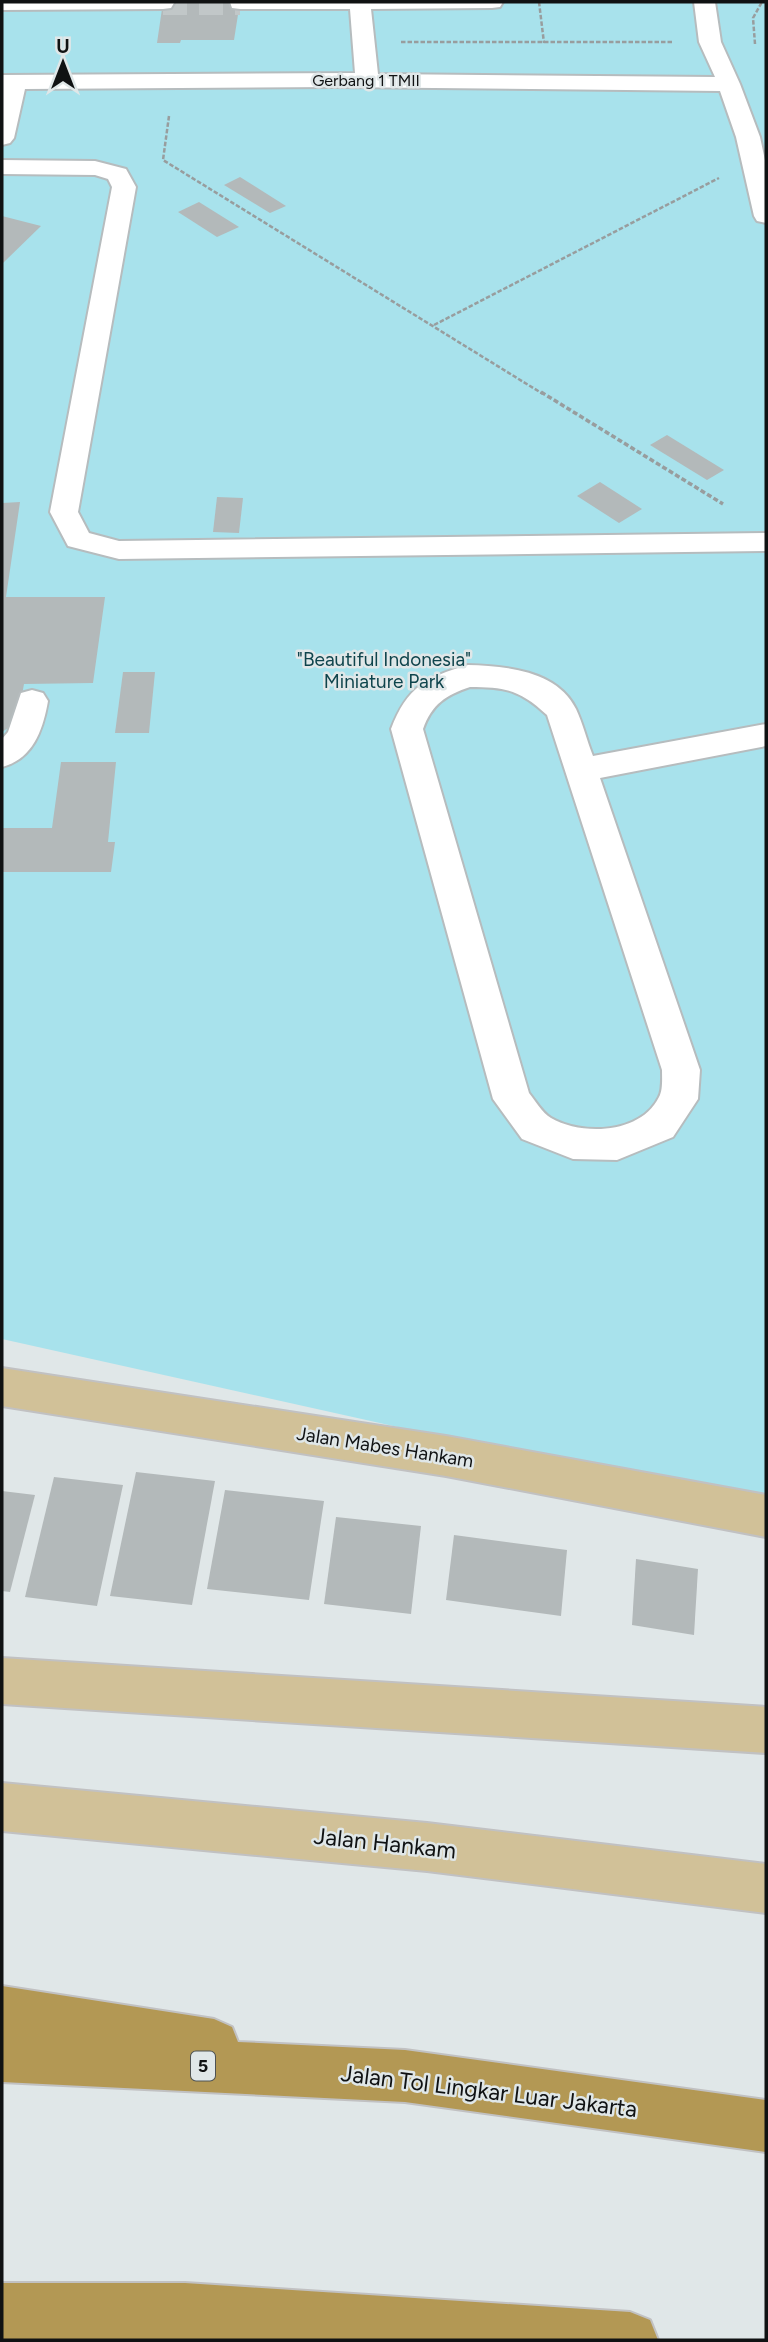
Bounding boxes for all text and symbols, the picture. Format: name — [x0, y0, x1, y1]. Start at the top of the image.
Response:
north arrow — [28, 28, 98, 98]
text: U — [56, 35, 70, 58]
street label: Gerbang 1 TMII — [312, 71, 420, 90]
park label: "Beautiful Indonesia" Miniature Park — [297, 648, 471, 693]
street label: Jalan Mabes Hankam — [295, 1422, 475, 1472]
street label: Jalan Hankam — [312, 1822, 458, 1864]
road number: 5 — [191, 2052, 215, 2080]
street label: Jalan Tol Lingkar Luar Jakarta — [339, 2059, 639, 2123]

